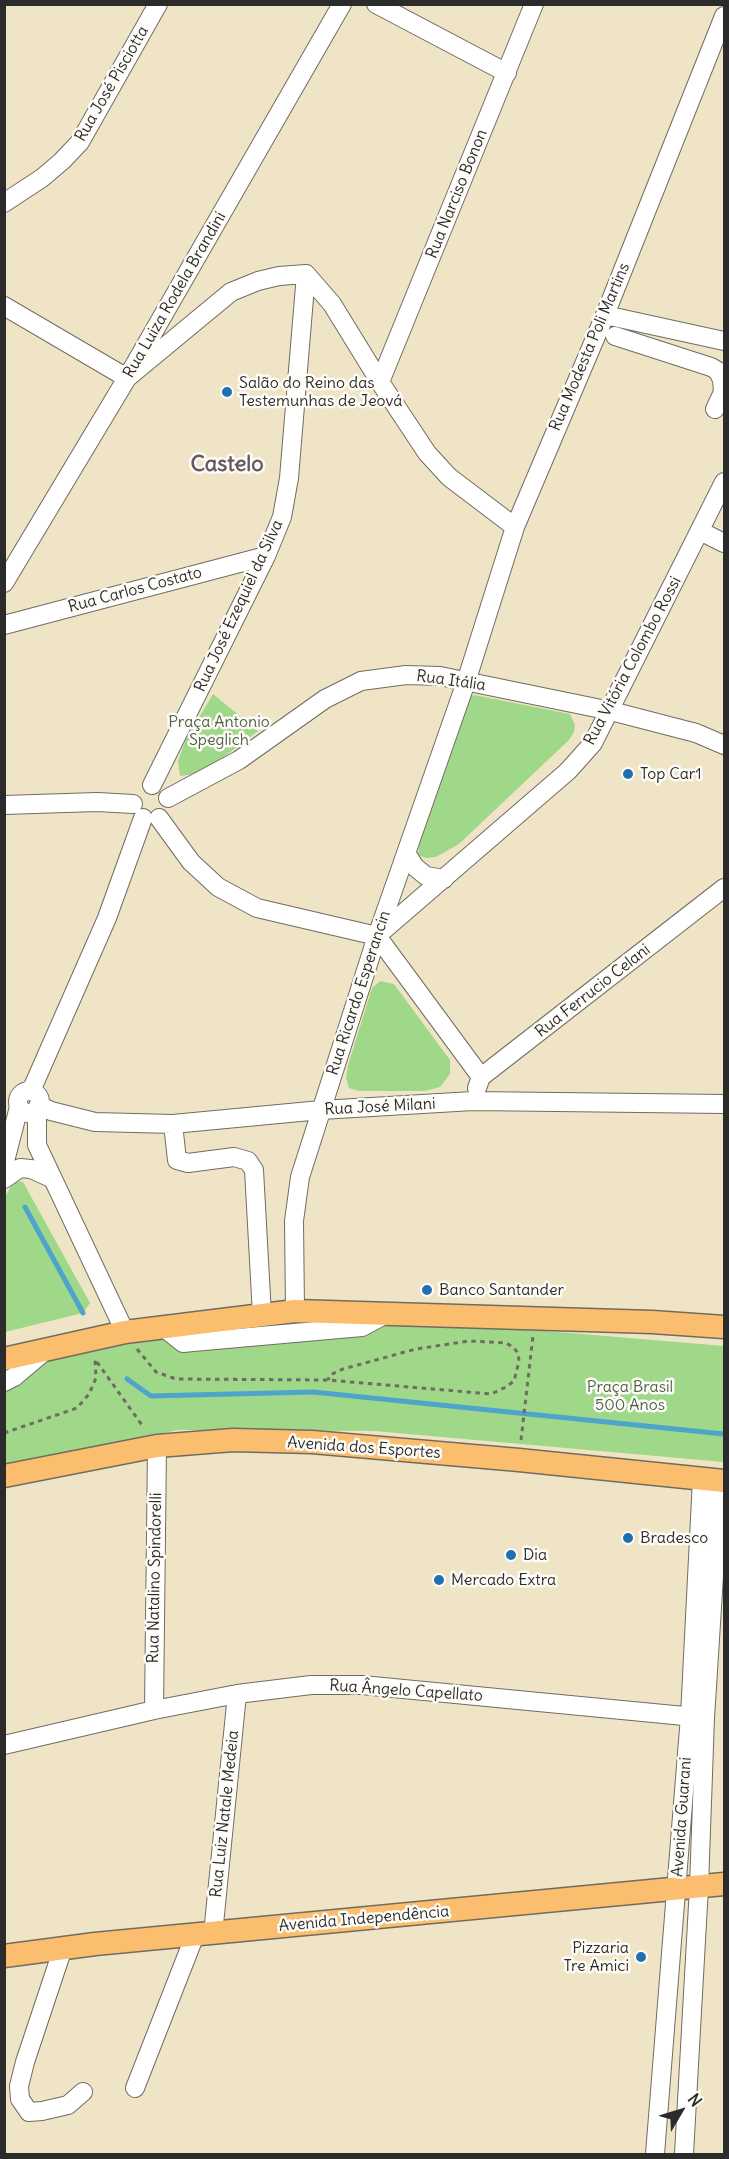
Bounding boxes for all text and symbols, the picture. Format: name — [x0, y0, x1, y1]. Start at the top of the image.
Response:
street label: Rua José Pisciotta — [71, 23, 153, 145]
street label: Rua Narciso Bonon — [422, 127, 492, 261]
street label: Rua Luiza Rodela Brandini — [119, 208, 231, 382]
street label: Rua Modesta Poli Martins — [546, 260, 634, 434]
place label: Salão do Reino das Testemunhas de Jeová — [239, 373, 402, 411]
marker: Salão do Reino das Testemunhas de Jeová — [220, 385, 234, 399]
district label: Castelo — [190, 452, 264, 478]
street label: Rua José Ezequiel da Silva — [191, 517, 287, 695]
street label: Rua Carlos Costato — [66, 563, 204, 617]
street label: Rua Vitória Colombo Rossi — [580, 573, 686, 749]
street label: Rua Itália — [415, 667, 487, 695]
park label: Praça Antonio Speglich — [168, 712, 270, 750]
place label: Top Car1 — [640, 764, 702, 784]
marker: Top Car1 — [621, 767, 635, 781]
street label: Rua Ricardo Esperancin — [323, 908, 395, 1078]
street label: Rua Ferrucio Celani — [532, 940, 654, 1042]
street label: Rua José Milani — [324, 1095, 436, 1119]
place label: Banco Santander — [439, 1280, 564, 1300]
marker: Banco Santander — [420, 1283, 434, 1297]
park label: Praça Brasil 500 Anos — [587, 1377, 673, 1415]
street label: Avenida dos Esportes — [287, 1433, 441, 1463]
street label: Rua Natalino Spindorelli — [144, 1492, 166, 1664]
place label: Bradesco — [640, 1528, 708, 1548]
marker: Bradesco — [621, 1531, 635, 1545]
place label: Dia — [523, 1545, 547, 1565]
marker: Dia — [504, 1548, 518, 1562]
place label: Mercado Extra — [451, 1570, 556, 1590]
marker: Mercado Extra — [432, 1573, 446, 1587]
street label: Rua Ângelo Capellato — [329, 1676, 483, 1706]
street label: Rua Luiz Natale Medeia — [207, 1729, 243, 1899]
street label: Avenida Guarani — [668, 1756, 696, 1878]
street label: Avenida Independência — [278, 1902, 450, 1936]
place label: Pizzaria Tre Amici — [564, 1938, 629, 1976]
marker: Pizzaria Tre Amici — [634, 1950, 648, 1964]
north arrow — [651, 2081, 711, 2141]
text: N — [684, 2089, 706, 2110]

